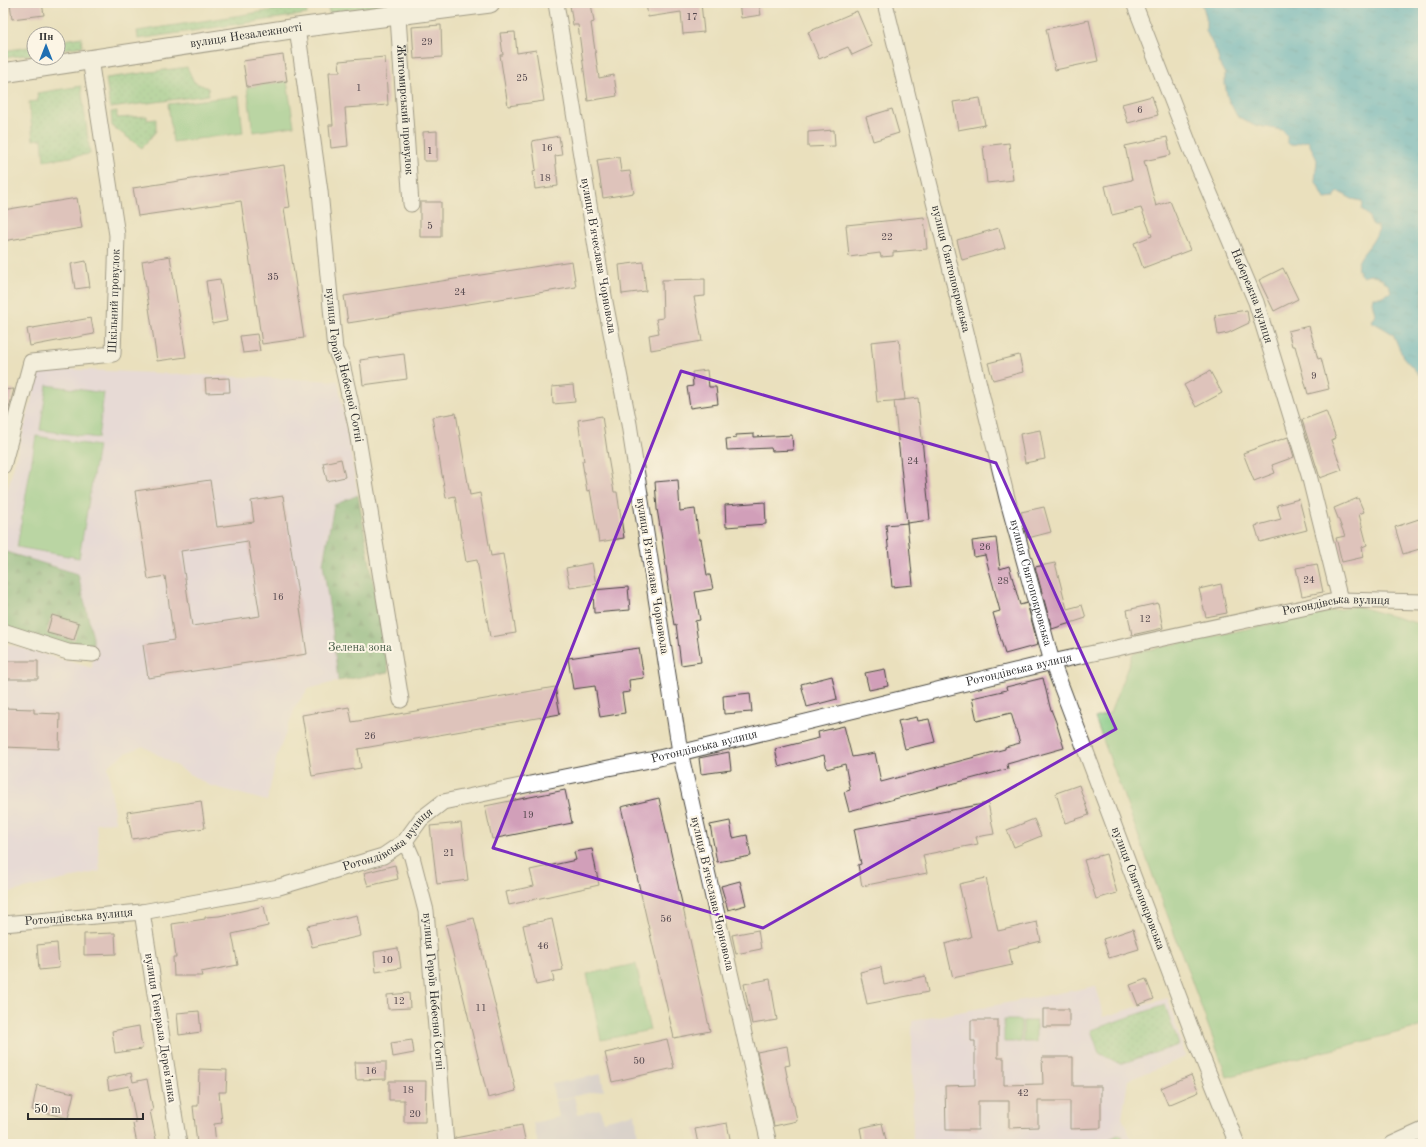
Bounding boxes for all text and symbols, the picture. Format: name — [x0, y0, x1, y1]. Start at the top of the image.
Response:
house number: 17 — [686, 12, 698, 22]
street label: вулиця Незалежності — [189, 20, 303, 50]
north arrow — [26, 26, 66, 66]
text: Пн — [38, 32, 54, 43]
house number: 29 — [421, 37, 433, 47]
street label: Житомирський провулок — [394, 44, 415, 175]
house number: 25 — [516, 73, 528, 83]
house number: 1 — [356, 83, 362, 93]
house number: 6 — [1137, 105, 1143, 115]
house number: 16 — [541, 143, 553, 153]
house number: 1 — [427, 146, 433, 156]
house number: 18 — [539, 173, 551, 183]
street label: вулиця Вʼячеслава Чорновола — [578, 177, 619, 335]
street label: вулиця Святопокровська — [929, 204, 972, 334]
house number: 5 — [427, 221, 433, 231]
house number: 22 — [881, 232, 893, 242]
street label: Набережна вулиця — [1228, 247, 1274, 345]
street label: Шкільний провулок — [107, 249, 123, 354]
house number: 35 — [267, 272, 279, 282]
street label: вулиця Героїв Небесної Сотні — [323, 287, 366, 443]
house number: 24 — [454, 287, 466, 297]
house number: 9 — [1311, 371, 1317, 381]
house number: 24 — [907, 456, 919, 466]
street label: вулиця Вʼячеслава Чорновола — [634, 497, 671, 655]
street label: вулиця Святопокровська — [1007, 519, 1053, 648]
house number: 26 — [979, 542, 991, 552]
house number: 24 — [1303, 575, 1315, 585]
house number: 28 — [997, 576, 1009, 586]
house number: 16 — [272, 592, 284, 602]
street label: Ротондівська вулиця — [1281, 594, 1390, 618]
house number: 12 — [1139, 614, 1151, 624]
park label: Зелена зона — [328, 642, 392, 654]
street label: Ротондівська вулиця — [965, 652, 1073, 689]
street label: Ротондівська вулиця — [650, 728, 759, 766]
house number: 26 — [364, 731, 376, 741]
street label: Ротондівська вулиця — [341, 806, 435, 874]
house number: 19 — [522, 810, 534, 820]
street label: вулиця Вʼячеслава Чорновола — [688, 815, 737, 972]
street label: вулиця Святопокровська — [1109, 825, 1167, 952]
house number: 21 — [443, 848, 455, 858]
street label: Ротондівська вулиця — [24, 907, 134, 928]
street label: вулиця Героїв Небесної Сотні — [420, 912, 447, 1071]
house number: 56 — [660, 914, 672, 924]
house number: 46 — [537, 941, 549, 951]
street label: вулиця Генерала Деревʼянка — [142, 952, 179, 1104]
house number: 10 — [381, 955, 393, 965]
house number: 12 — [393, 996, 405, 1006]
house number: 11 — [475, 1003, 487, 1013]
house number: 50 — [633, 1056, 645, 1066]
house number: 16 — [365, 1066, 377, 1076]
house number: 18 — [402, 1085, 414, 1095]
house number: 42 — [1017, 1088, 1029, 1098]
scale bar — [28, 1095, 143, 1121]
text: 50 m — [34, 1103, 61, 1116]
house number: 20 — [409, 1109, 421, 1119]

